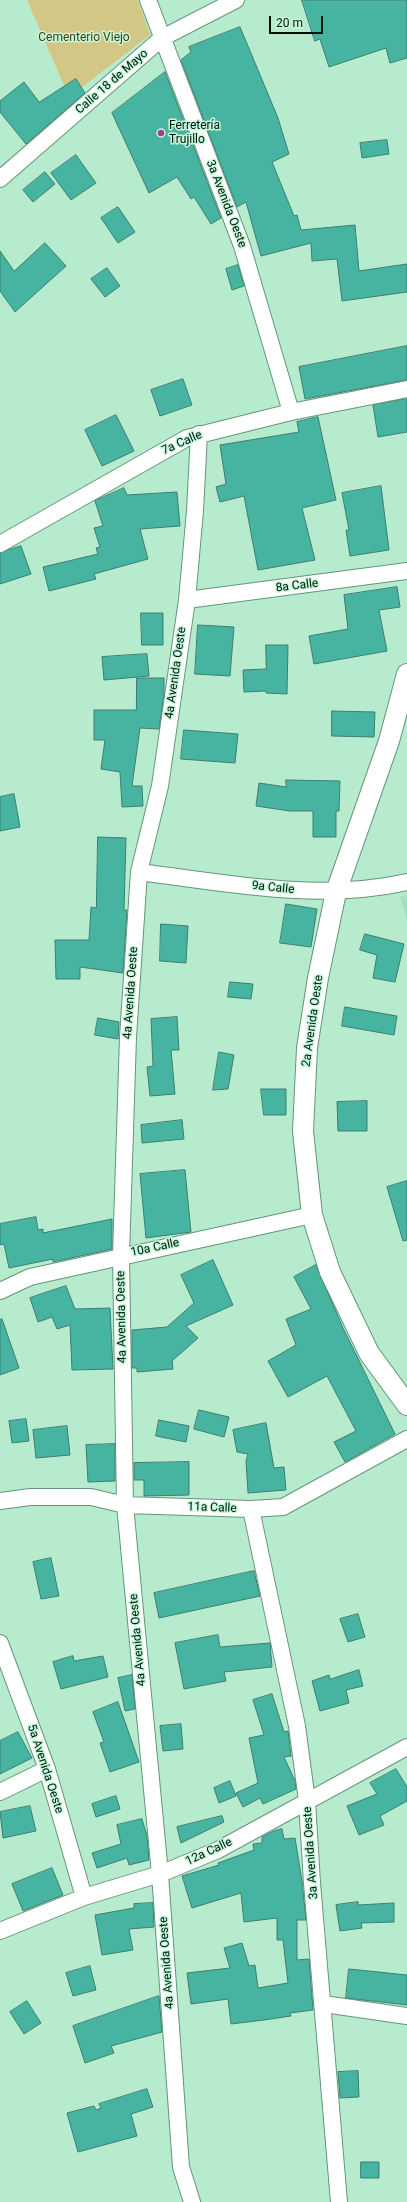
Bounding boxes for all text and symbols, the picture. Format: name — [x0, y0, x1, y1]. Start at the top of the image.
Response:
scale bar — [271, 8, 325, 34]
text: 20 m — [276, 16, 303, 30]
park label: Cementerio Viejo — [38, 31, 130, 45]
street label: Calle 18 de Mayo — [73, 47, 151, 117]
place label: Ferretería Trujillo — [169, 119, 220, 147]
marker: Ferretería Trujillo — [156, 128, 166, 138]
street label: 3a Avenida Oeste — [203, 158, 249, 250]
street label: 7a Calle — [160, 428, 204, 458]
street label: 8a Calle — [275, 576, 319, 596]
street label: 4a Avenida Oeste — [162, 626, 190, 720]
street label: 9a Calle — [251, 879, 295, 897]
street label: 4a Avenida Oeste — [121, 946, 141, 1040]
street label: 2a Avenida Oeste — [299, 974, 327, 1068]
street label: 10a Calle — [129, 1236, 181, 1260]
street label: 4a Avenida Oeste — [114, 1270, 130, 1364]
street label: 11a Calle — [187, 1500, 237, 1516]
street label: 4a Avenida Oeste — [127, 1593, 149, 1687]
street label: 5a Avenida Oeste — [24, 1723, 66, 1815]
street label: 3a Avenida Oeste — [301, 1806, 321, 1900]
street label: 12a Calle — [184, 1835, 234, 1869]
street label: 4a Avenida Oeste — [157, 1916, 177, 2010]

